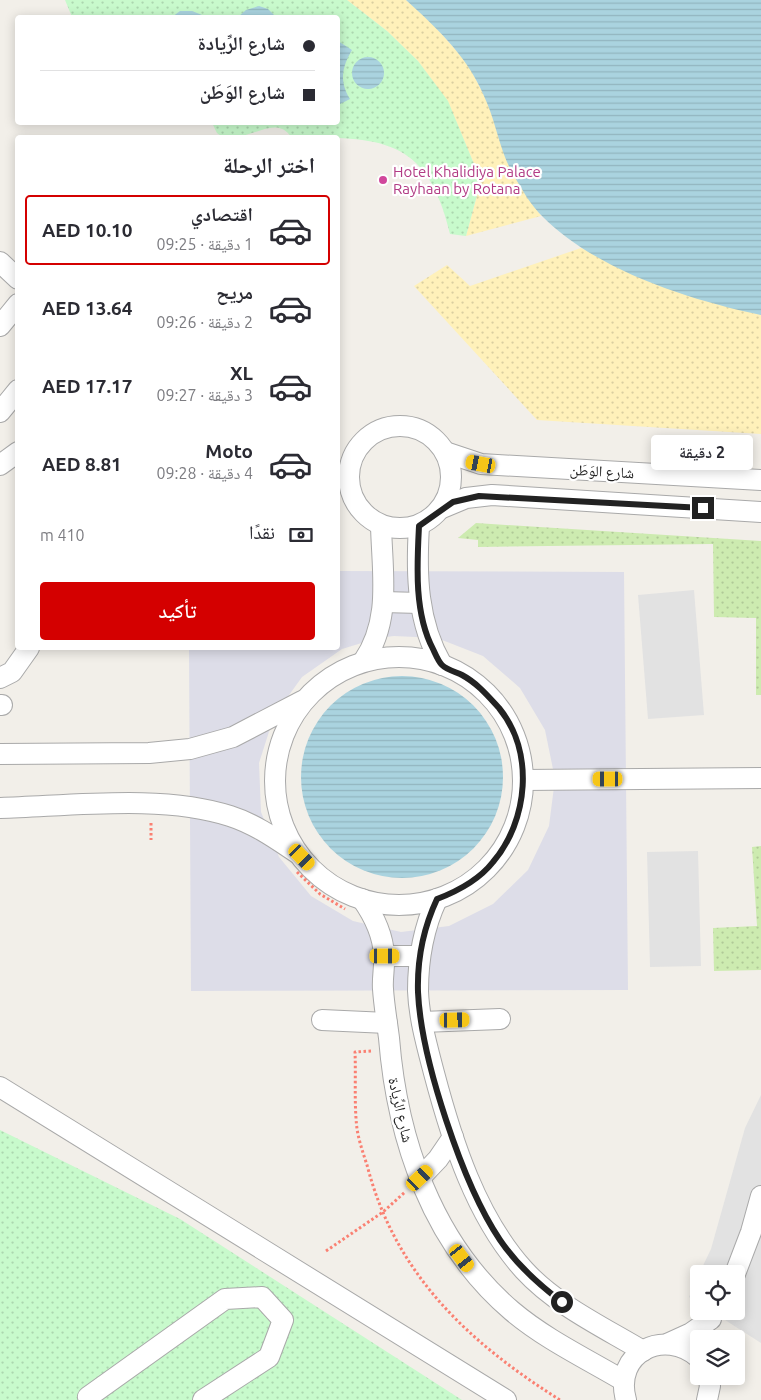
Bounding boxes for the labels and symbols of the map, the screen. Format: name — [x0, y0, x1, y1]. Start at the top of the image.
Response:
place label: Hotel Khalidiya Palace Rayhaan by Rotana — [393, 163, 541, 197]
marker: Hotel Khalidiya Palace Rayhaan by Rotana — [377, 174, 389, 186]
callout: 2 دقيقة — [652, 436, 754, 470]
car — [464, 454, 497, 474]
street label: شارع الوَطَن — [569, 461, 635, 483]
route end — [692, 497, 714, 519]
car — [593, 772, 623, 787]
car — [286, 841, 317, 873]
car — [370, 949, 400, 964]
car — [439, 1012, 470, 1028]
street label: شارع الرِّيادة — [383, 1076, 417, 1145]
car — [403, 1162, 436, 1194]
car — [446, 1242, 477, 1274]
route start — [551, 1291, 573, 1313]

